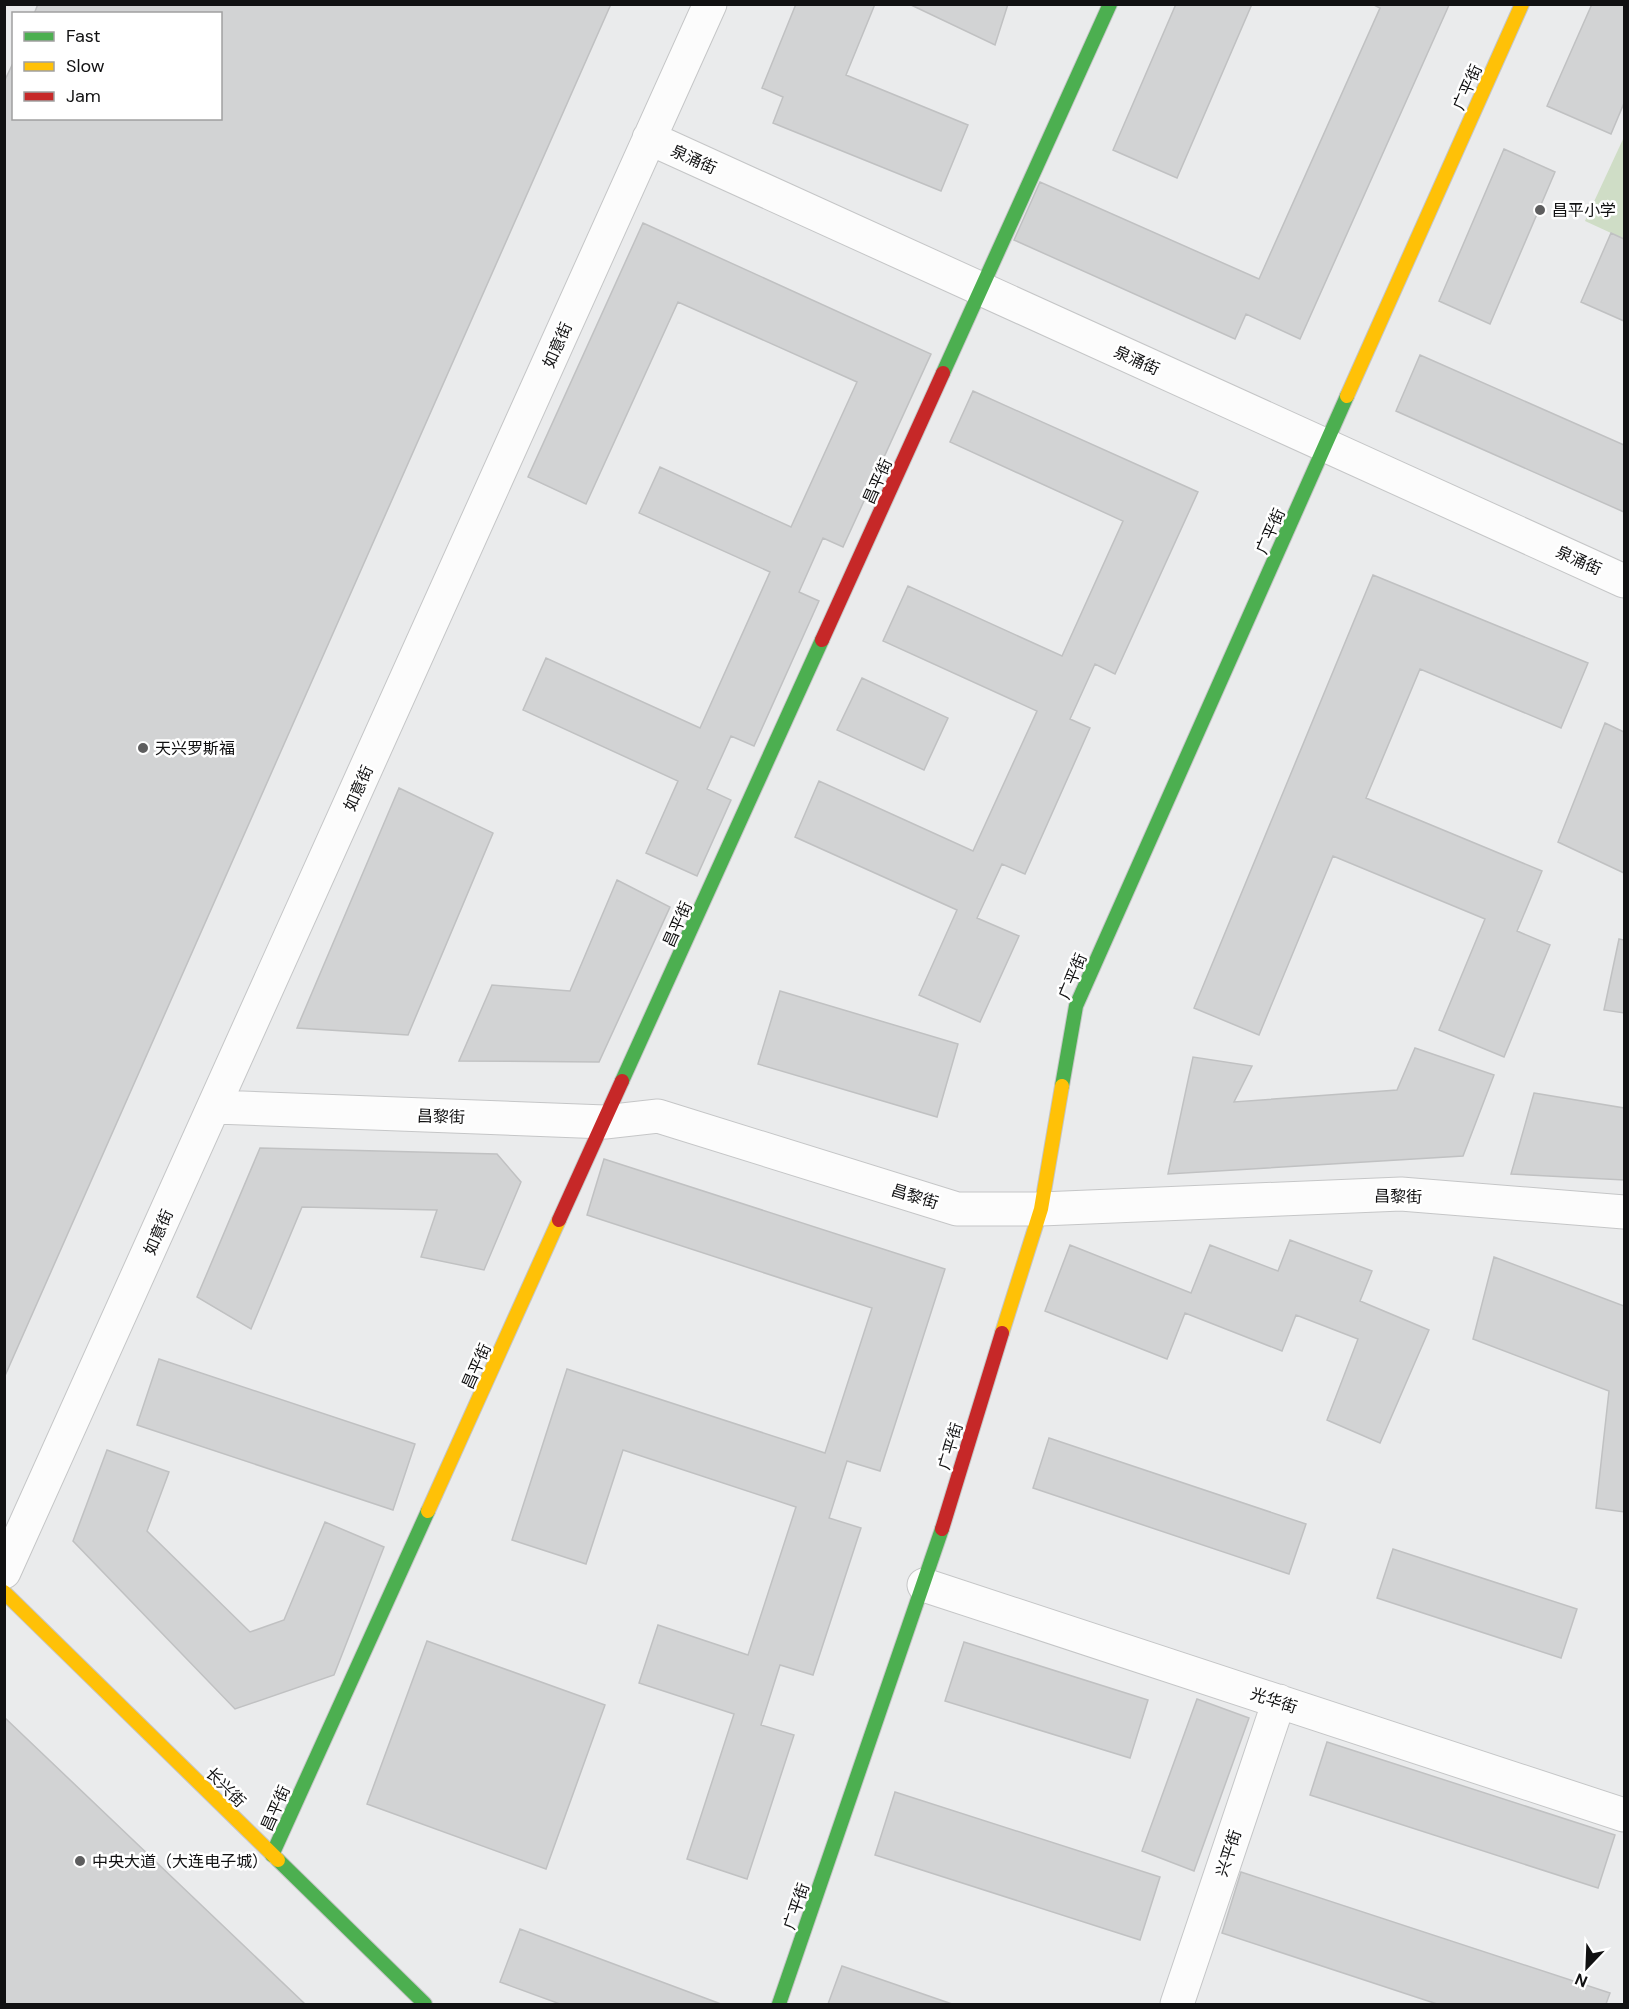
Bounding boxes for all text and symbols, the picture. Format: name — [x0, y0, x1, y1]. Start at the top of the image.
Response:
legend — [12, 12, 222, 120]
text: Fast — [66, 24, 101, 48]
text: Slow — [66, 54, 105, 78]
street label: 广平街 — [1448, 61, 1487, 113]
text: Jam — [66, 84, 101, 108]
street label: 泉涌街 — [668, 140, 720, 179]
place label: 昌平小学 — [1552, 200, 1616, 221]
marker: 昌平小学 — [1533, 203, 1547, 217]
street label: 如意街 — [538, 319, 577, 371]
street label: 泉涌街 — [1111, 341, 1163, 380]
street label: 昌平街 — [858, 455, 897, 507]
street label: 广平街 — [1251, 505, 1290, 557]
street label: 泉涌街 — [1553, 541, 1605, 580]
place label: 天兴罗斯福 — [155, 738, 235, 759]
marker: 天兴罗斯福 — [136, 741, 150, 755]
street label: 如意街 — [339, 762, 378, 814]
street label: 昌平街 — [658, 898, 697, 950]
street label: 广平街 — [1053, 950, 1092, 1002]
street label: 昌黎街 — [417, 1105, 465, 1128]
street label: 昌黎街 — [889, 1179, 941, 1214]
street label: 昌黎街 — [1374, 1186, 1422, 1207]
street label: 如意街 — [139, 1206, 178, 1258]
street label: 昌平街 — [457, 1340, 496, 1392]
street label: 广平街 — [933, 1420, 968, 1472]
street label: 光华街 — [1248, 1683, 1300, 1718]
street label: 长兴街 — [201, 1763, 250, 1812]
street label: 昌平街 — [256, 1782, 295, 1834]
street label: 兴平街 — [1211, 1827, 1246, 1879]
place label: 中央大道（大连电子城） — [92, 1851, 268, 1872]
marker: 中央大道（大连电子城） — [73, 1854, 87, 1868]
street label: 广平街 — [779, 1880, 814, 1932]
north arrow — [1557, 1937, 1617, 1997]
text: N — [1572, 1968, 1591, 1992]

